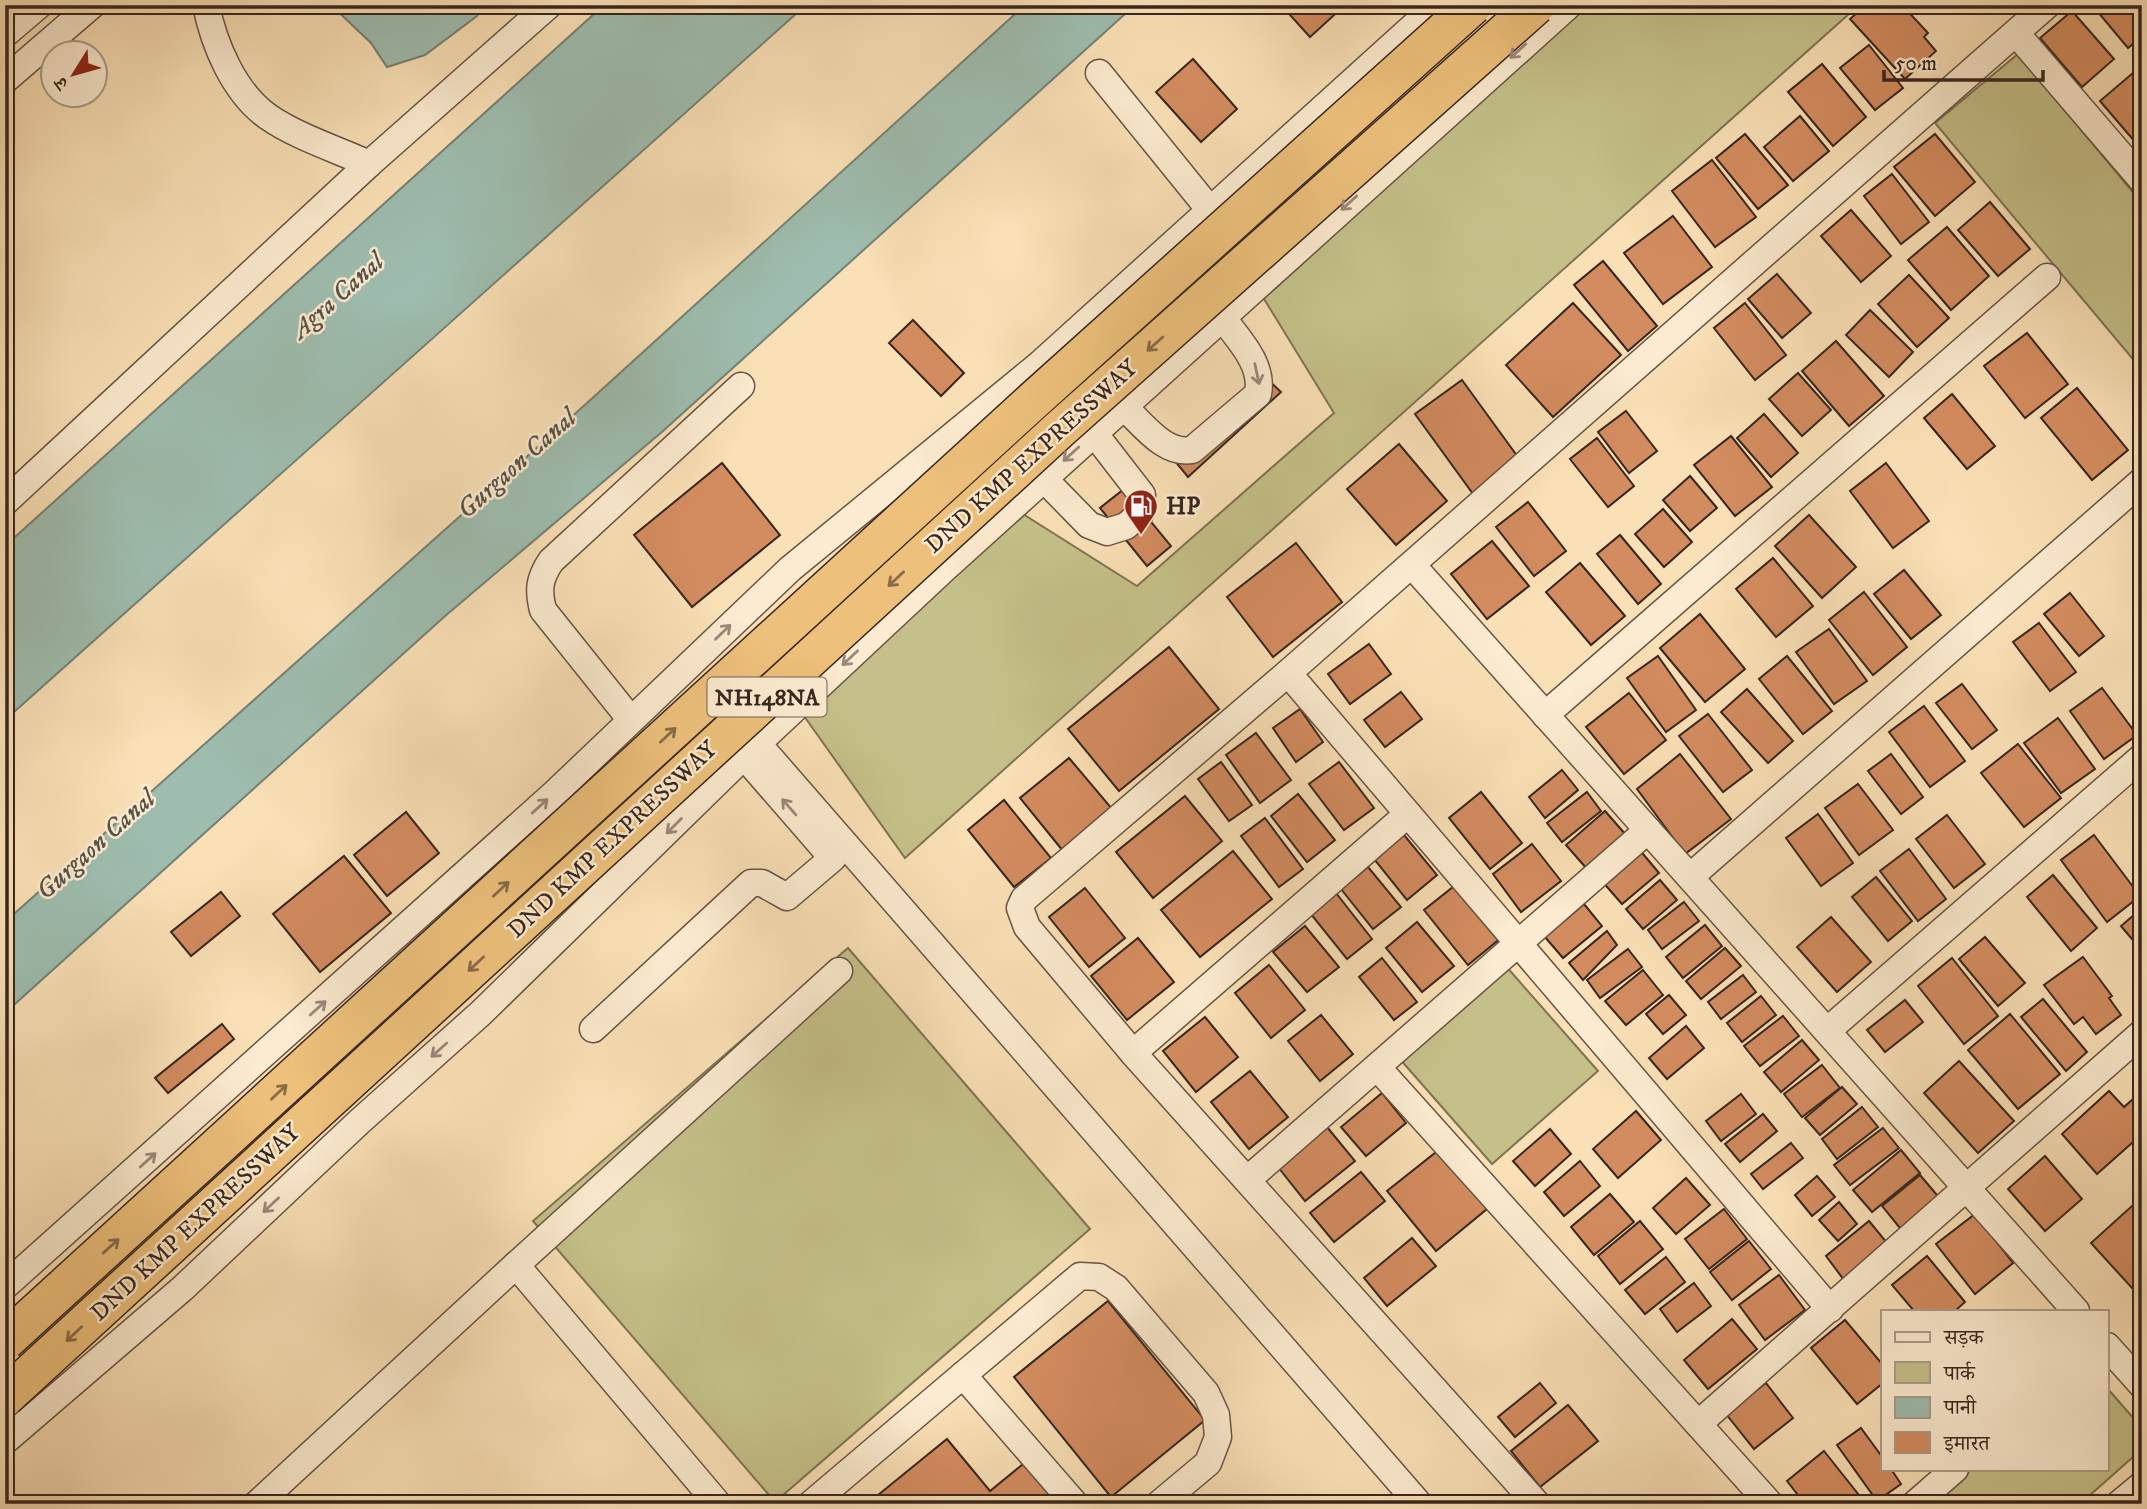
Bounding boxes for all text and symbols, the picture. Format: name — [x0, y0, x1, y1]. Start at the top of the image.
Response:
north arrow — [38, 38, 108, 108]
scale bar — [1884, 38, 2044, 82]
one-way arrow — [1509, 43, 1527, 59]
text: 50 m — [1895, 51, 1937, 77]
text: उ — [49, 71, 75, 96]
one-way arrow — [1341, 194, 1358, 211]
water label: Agra Canal — [283, 244, 393, 348]
one-way arrow — [1147, 335, 1165, 351]
street label: DND KMP EXPRESSWAY — [919, 353, 1145, 560]
one-way arrow — [1251, 362, 1265, 385]
water label: Gurgaon Canal — [450, 400, 586, 526]
one-way arrow — [1062, 446, 1080, 462]
fuel station icon: HP — [1122, 487, 1160, 536]
place label: HP — [1166, 492, 1200, 522]
one-way arrow — [888, 570, 905, 587]
one-way arrow — [714, 624, 731, 641]
one-way arrow — [842, 649, 859, 666]
road number: NH148NA — [708, 678, 826, 716]
one-way arrow — [659, 727, 676, 744]
street label: DND KMP EXPRESSWAY — [502, 734, 724, 945]
water label: Gurgaon Canal — [29, 781, 165, 907]
one-way arrow — [531, 798, 549, 814]
one-way arrow — [781, 799, 797, 817]
one-way arrow — [666, 817, 683, 834]
one-way arrow — [492, 881, 510, 897]
one-way arrow — [467, 956, 485, 972]
one-way arrow — [309, 1000, 326, 1017]
one-way arrow — [430, 1042, 448, 1058]
one-way arrow — [270, 1084, 287, 1101]
street label: DND KMP EXPRESSWAY — [85, 1117, 307, 1328]
one-way arrow — [139, 1152, 157, 1168]
one-way arrow — [263, 1196, 280, 1213]
one-way arrow — [101, 1238, 119, 1254]
legend — [1881, 1310, 2108, 1470]
one-way arrow — [66, 1325, 83, 1342]
text: सड़क — [1943, 1325, 1984, 1351]
text: पार्क — [1943, 1361, 1976, 1387]
text: पानी — [1943, 1395, 1977, 1421]
text: इमारत — [1943, 1431, 1991, 1457]

